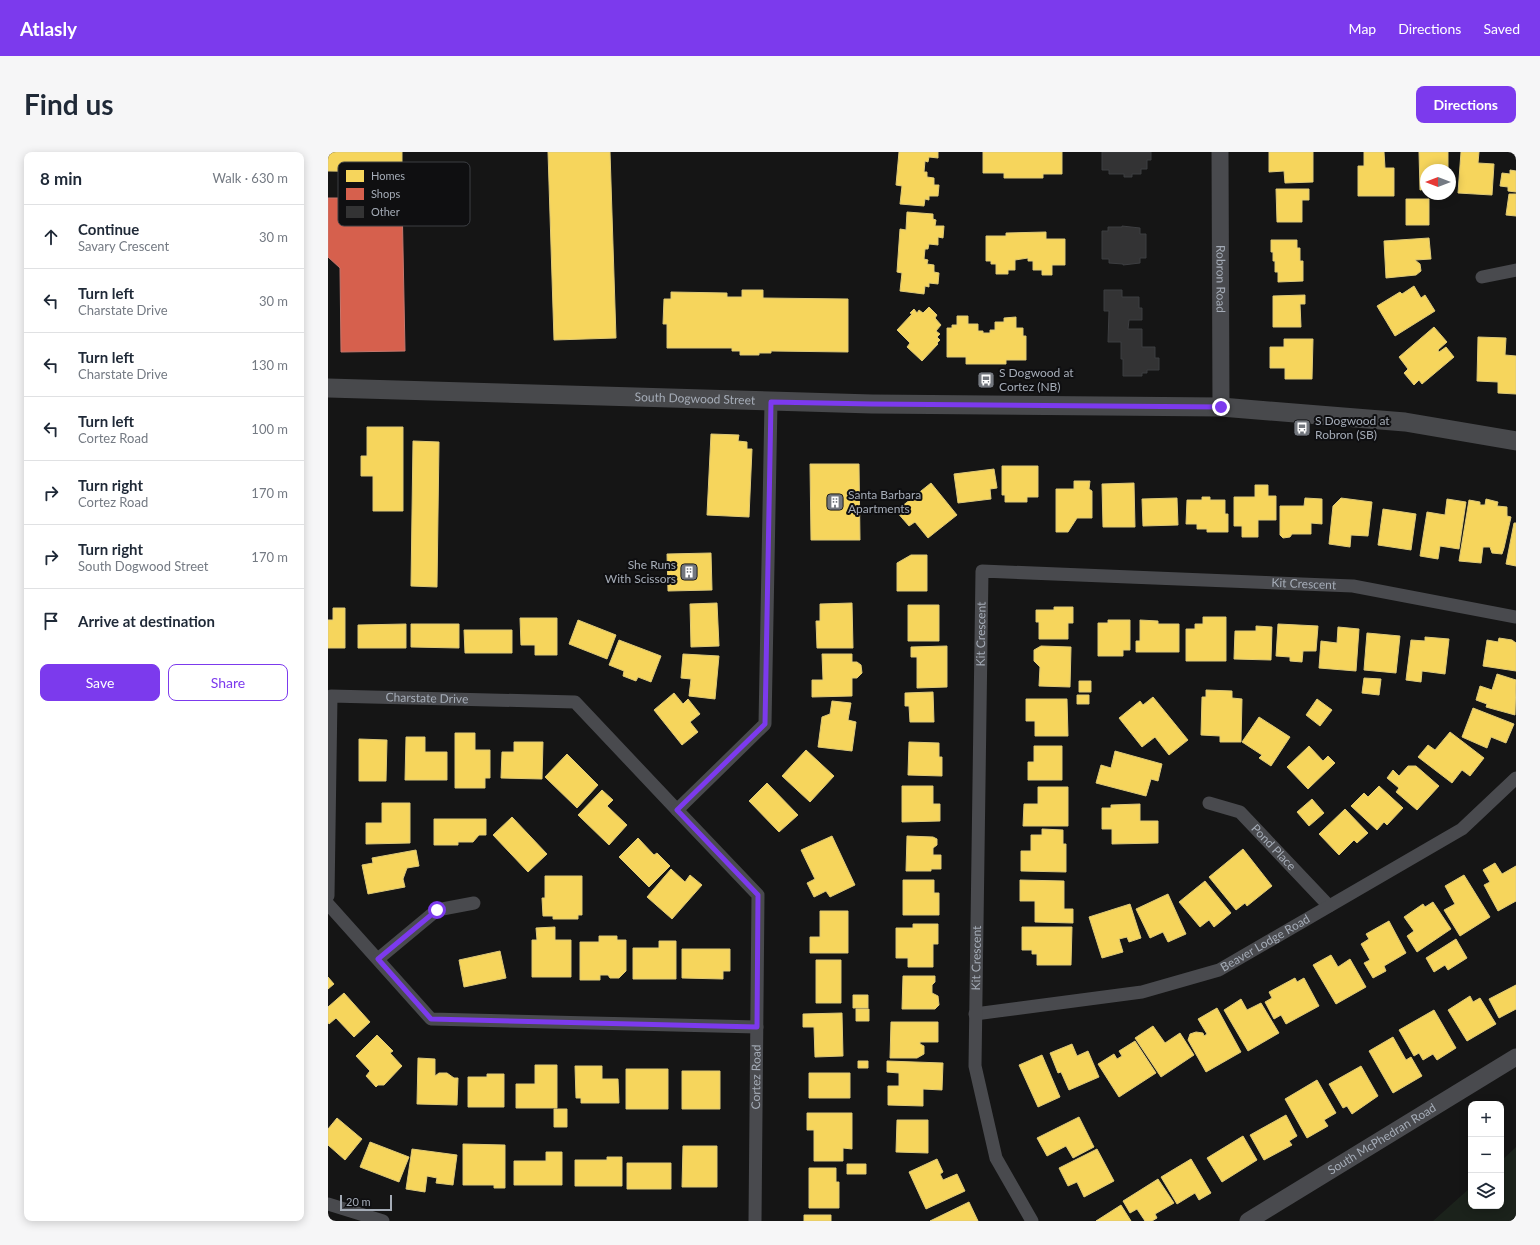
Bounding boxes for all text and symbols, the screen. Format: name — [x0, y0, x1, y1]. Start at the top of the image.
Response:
text: Atlasly — [20, 17, 77, 40]
text: Map — [1349, 20, 1376, 37]
text: Directions — [1398, 20, 1461, 37]
text: Saved — [1483, 20, 1520, 37]
button: Directions — [1416, 86, 1516, 123]
text: Find us — [24, 87, 114, 121]
legend — [338, 162, 470, 226]
north arrow — [1420, 164, 1456, 200]
text: 8 min — [40, 168, 82, 189]
text: Homes — [371, 169, 405, 182]
text: Walk · 630 m — [212, 170, 288, 186]
text: Shops — [371, 187, 400, 200]
text: Other — [371, 205, 400, 218]
text: Continue — [78, 220, 139, 238]
icon: ahead — [40, 226, 62, 248]
text: 30 m — [259, 229, 288, 245]
text: Savary Crescent — [78, 238, 169, 254]
street label: Robron Road — [1213, 245, 1229, 313]
text: Turn left — [78, 284, 134, 302]
icon: left — [40, 290, 62, 312]
text: 30 m — [259, 293, 288, 309]
text: Charstate Drive — [78, 302, 168, 318]
text: Turn left — [78, 348, 134, 366]
icon: left — [40, 354, 62, 376]
text: 130 m — [251, 357, 288, 373]
place label: S Dogwood at Cortez (NB) — [999, 365, 1074, 394]
text: Charstate Drive — [78, 366, 168, 382]
bus stop icon: S Dogwood at Cortez (NB) — [976, 370, 996, 390]
street label: South Dogwood Street — [634, 389, 756, 408]
route end — [1212, 398, 1230, 416]
text: Turn left — [78, 412, 134, 430]
place label: S Dogwood at Robron (SB) — [1315, 413, 1390, 442]
icon: left — [40, 418, 62, 440]
bus stop icon: S Dogwood at Robron (SB) — [1292, 418, 1312, 438]
text: 100 m — [251, 421, 288, 437]
text: Cortez Road — [78, 430, 148, 446]
text: Turn right — [78, 476, 143, 494]
icon: right — [40, 482, 62, 504]
text: 170 m — [251, 485, 288, 501]
place label: Santa Barbara Apartments — [848, 487, 921, 516]
building icon: Santa Barbara Apartments — [825, 492, 845, 512]
text: Cortez Road — [78, 494, 148, 510]
text: Turn right — [78, 540, 143, 558]
icon: right — [40, 546, 62, 568]
text: 170 m — [251, 549, 288, 565]
place label: She Runs With Scissors — [605, 557, 676, 586]
text: South Dogwood Street — [78, 558, 208, 574]
building icon: She Runs With Scissors — [679, 562, 699, 582]
street label: Kit Crescent — [1271, 575, 1337, 592]
street label: Kit Crescent — [973, 601, 989, 666]
icon: arrive — [40, 610, 62, 632]
text: Arrive at destination — [78, 612, 215, 630]
button: Save — [40, 664, 160, 701]
button: Share — [168, 664, 288, 701]
street label: Charstate Drive — [385, 689, 469, 706]
street label: Pond Place — [1248, 821, 1299, 873]
route start — [428, 901, 446, 919]
street label: Beaver Lodge Road — [1218, 911, 1312, 975]
street label: Kit Crescent — [968, 925, 984, 990]
street label: Cortez Road — [748, 1044, 764, 1110]
street label: South McPhedran Road — [1325, 1100, 1439, 1177]
map controls — [1468, 1101, 1504, 1209]
button: + — [1468, 1101, 1504, 1137]
button: − — [1468, 1137, 1504, 1173]
button: layers — [1468, 1173, 1504, 1209]
scale bar — [340, 1193, 392, 1212]
text: 20 m — [346, 1195, 371, 1208]

